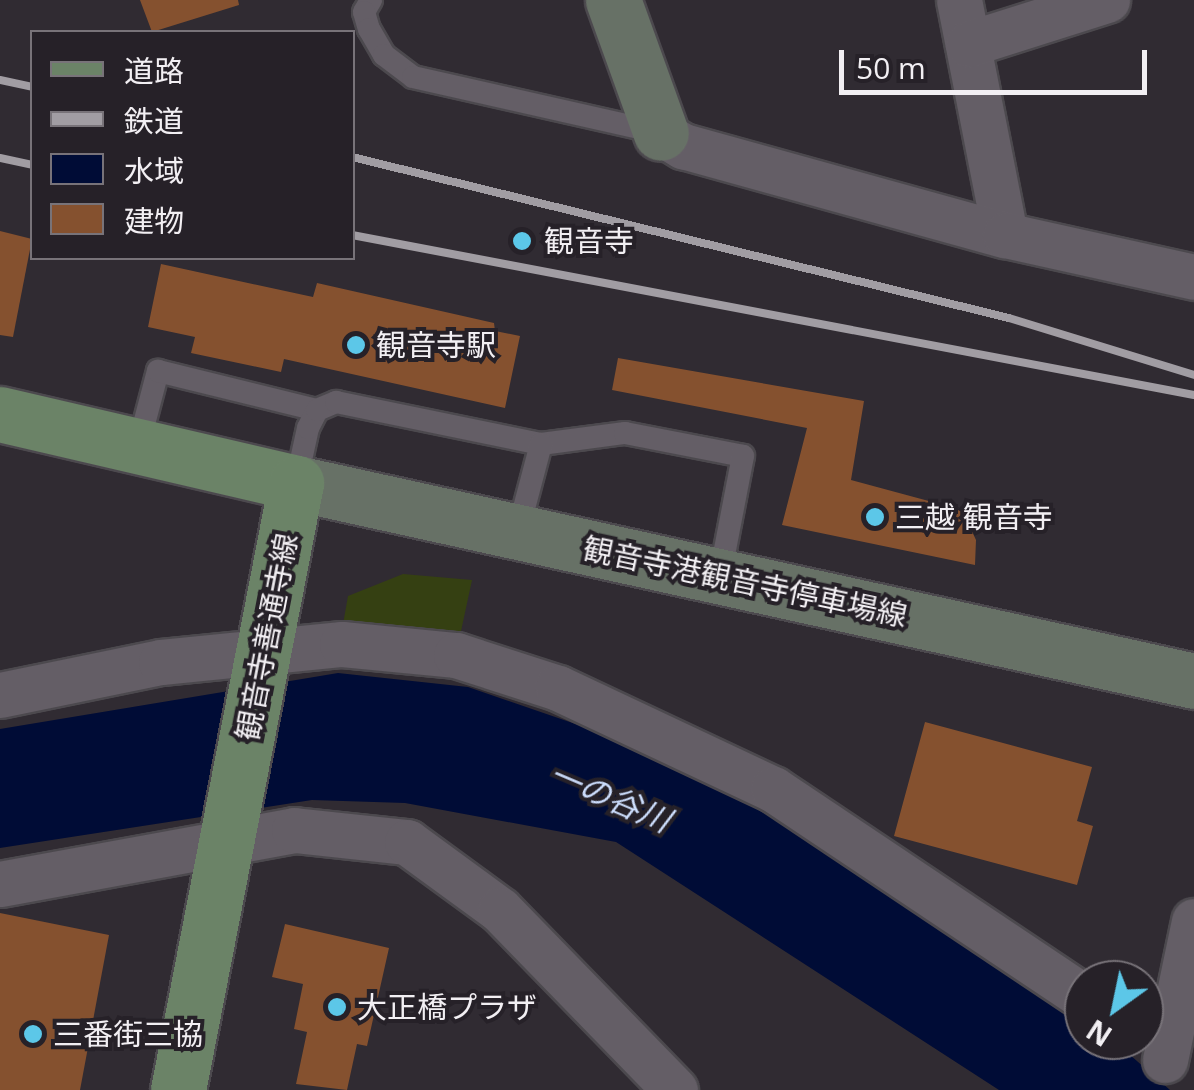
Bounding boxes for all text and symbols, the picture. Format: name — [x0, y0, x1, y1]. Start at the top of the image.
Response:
legend — [30, 30, 355, 260]
scale bar — [844, 30, 1152, 92]
text: 50 m — [856, 47, 926, 88]
text: 道路 — [124, 50, 184, 91]
text: 鉄道 — [124, 100, 184, 141]
text: 水域 — [124, 150, 184, 191]
text: 建物 — [124, 200, 184, 241]
place label: 観音寺 — [544, 223, 634, 259]
marker: 観音寺 — [509, 228, 535, 254]
place label: 観音寺駅 — [376, 327, 496, 363]
marker: 観音寺駅 — [345, 334, 367, 356]
place label: 三越 観音寺 — [895, 499, 1053, 535]
marker: 三越 観音寺 — [864, 506, 886, 528]
street label: 観音寺善通寺線 — [229, 530, 305, 744]
street label: 観音寺港観音寺停車場線 — [580, 530, 910, 634]
water label: 一の谷川 — [544, 754, 676, 840]
north arrow — [1064, 960, 1164, 1060]
place label: 大正橋プラザ — [357, 989, 537, 1025]
marker: 大正橋プラザ — [326, 996, 348, 1018]
text: N — [1079, 1011, 1119, 1056]
place label: 三番街三協 — [53, 1016, 203, 1052]
marker: 三番街三協 — [22, 1023, 44, 1045]

